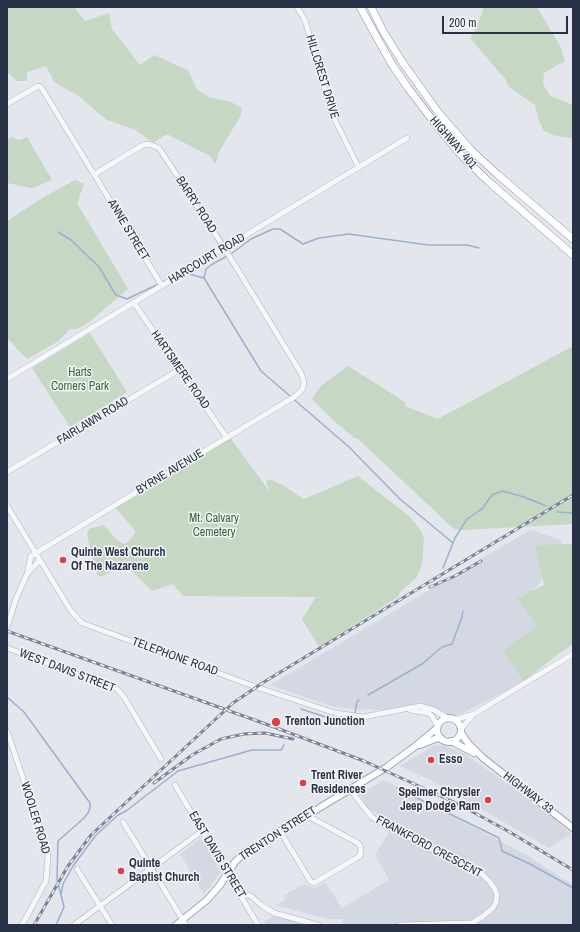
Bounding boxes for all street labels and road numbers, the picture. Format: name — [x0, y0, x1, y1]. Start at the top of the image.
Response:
street label: HILLCREST DRIVE — [302, 33, 342, 121]
street label: HIGHWAY 401 — [426, 114, 480, 172]
street label: BARRY ROAD — [172, 174, 220, 236]
street label: ANNE STREET — [104, 197, 152, 263]
street label: HARCOURT ROAD — [166, 230, 248, 288]
street label: HARTSMERE ROAD — [147, 328, 213, 412]
street label: FAIRLAWN ROAD — [55, 394, 131, 448]
street label: BYRNE AVENUE — [134, 446, 206, 498]
street label: TELEPHONE ROAD — [130, 635, 220, 679]
street label: WEST DAVIS STREET — [17, 646, 117, 696]
street label: HIGHWAY 33 — [500, 769, 556, 817]
street label: WOOLER ROAD — [17, 780, 53, 856]
street label: TRENTON STREET — [237, 804, 319, 864]
street label: EAST DAVIS STREET — [185, 809, 249, 901]
street label: FRANKFORD CRESCENT — [373, 813, 485, 881]

